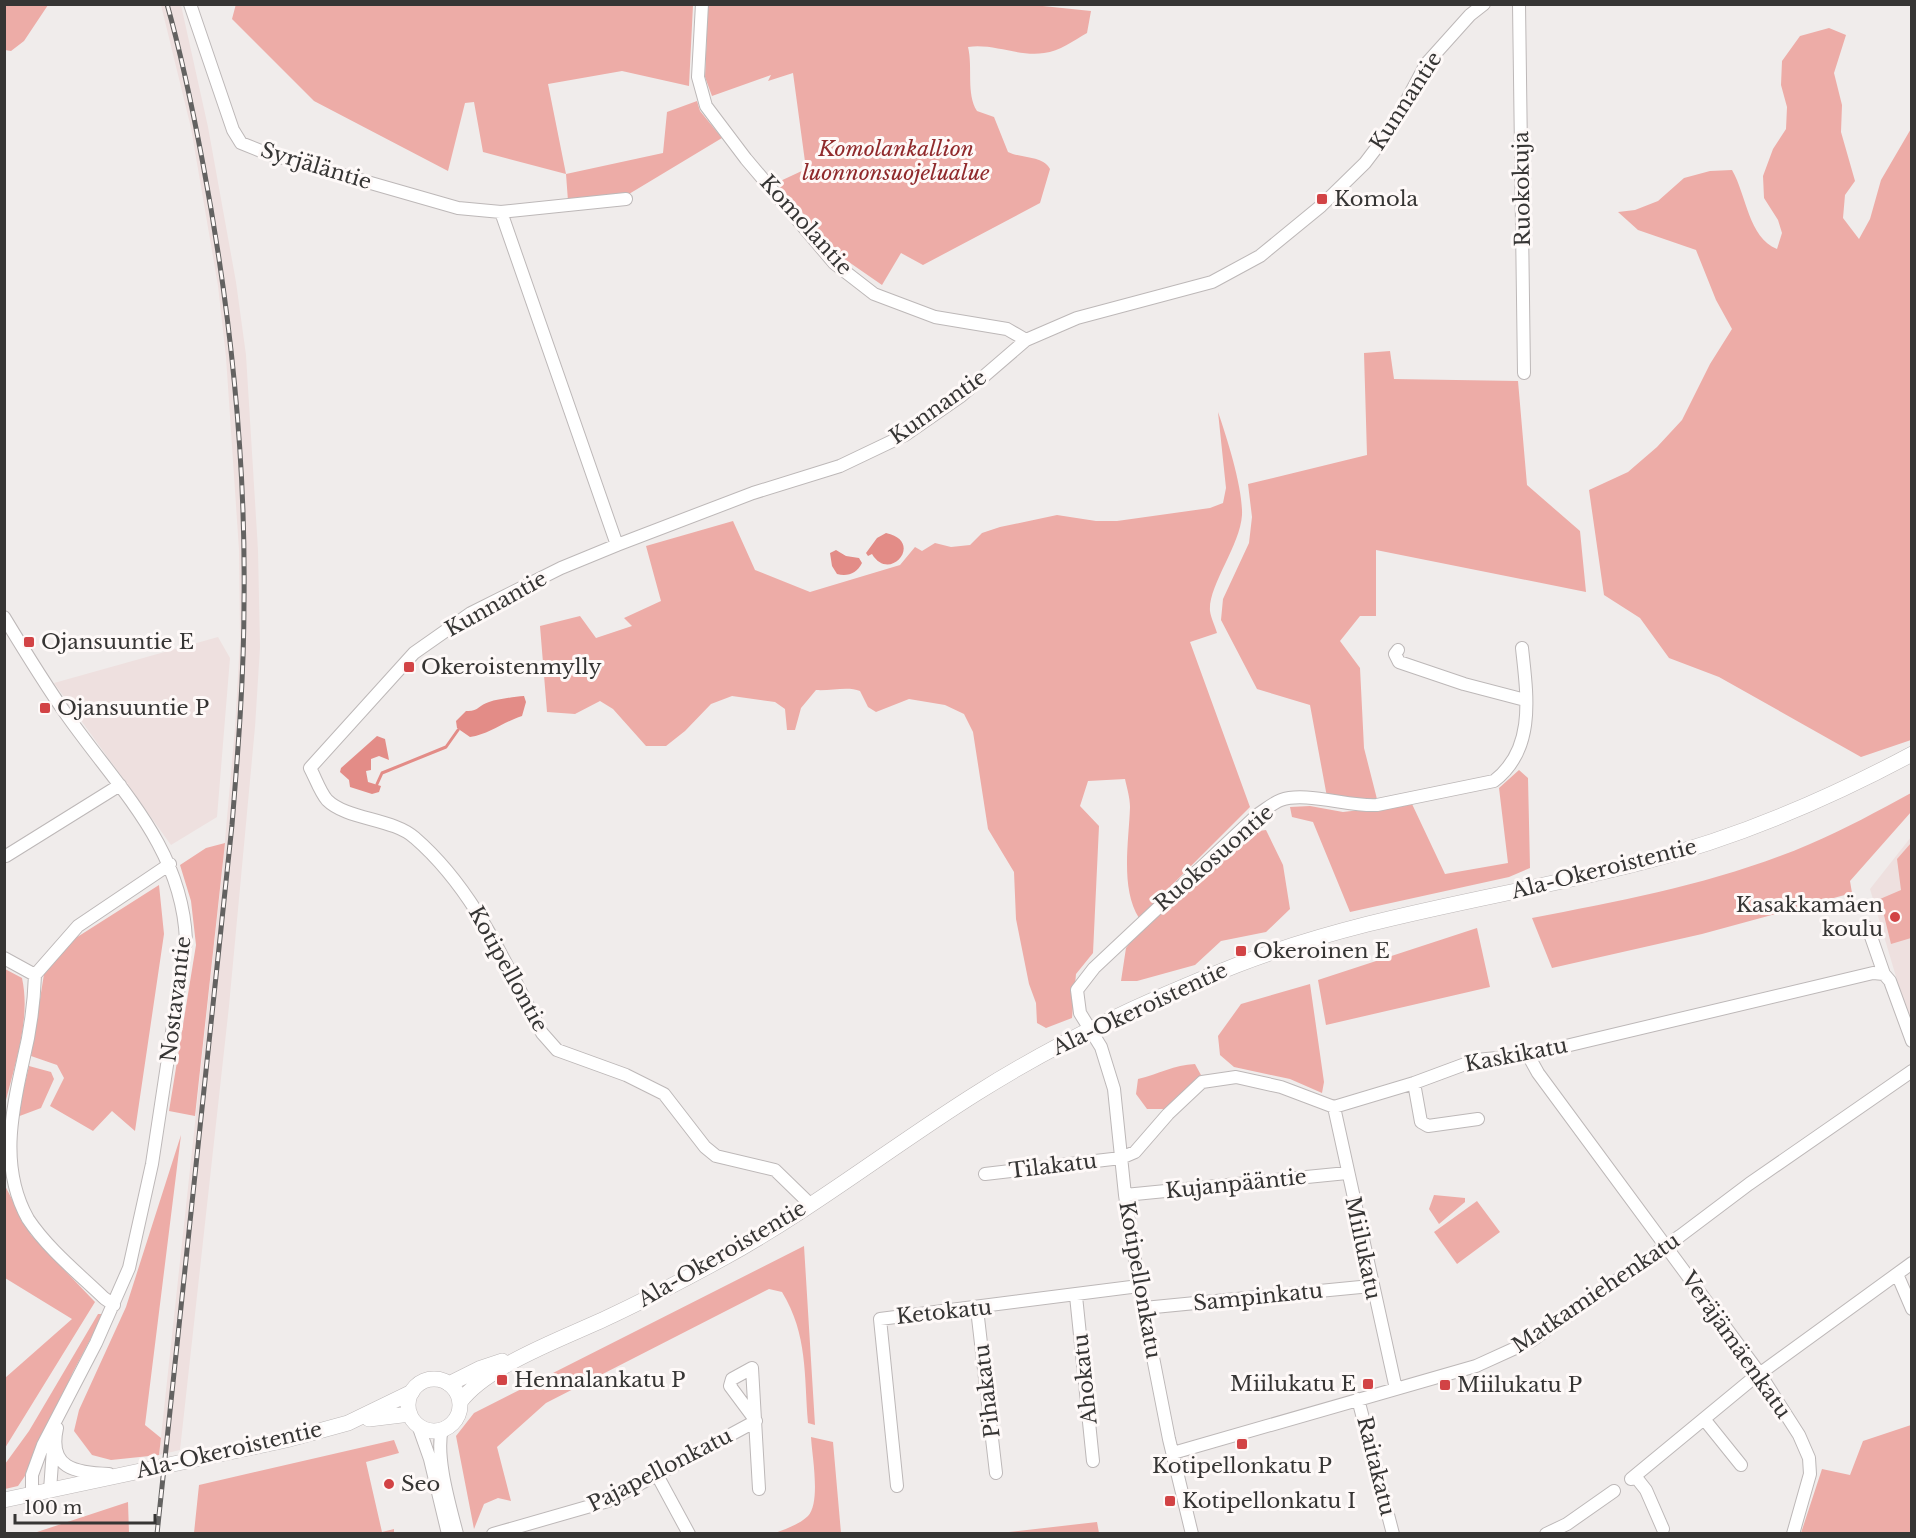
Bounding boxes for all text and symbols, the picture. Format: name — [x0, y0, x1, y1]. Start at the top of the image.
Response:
street label: Kunnantie — [1364, 47, 1448, 155]
street label: Ruokokuja — [1508, 131, 1536, 247]
park label: Komolankallion luonnonsuojelualue — [802, 136, 990, 186]
street label: Syrjäläntie — [257, 137, 375, 195]
street label: Komolantie — [754, 170, 858, 280]
place label: Komola — [1334, 186, 1419, 212]
marker: Komola — [1315, 192, 1329, 206]
street label: Kunnantie — [885, 364, 991, 450]
street label: Kunnantie — [441, 565, 551, 643]
place label: Ojansuuntie E — [41, 629, 194, 655]
marker: Ojansuuntie E — [22, 635, 36, 649]
place label: Okeroistenmylly — [421, 654, 602, 680]
marker: Okeroistenmylly — [402, 660, 416, 674]
place label: Ojansuuntie P — [57, 695, 209, 721]
marker: Ojansuuntie P — [38, 701, 52, 715]
street label: Ruokosuontie — [1149, 799, 1279, 917]
street label: Ala-Okeroistentie — [1508, 833, 1699, 905]
place label: Kasakkamäen koulu — [1736, 892, 1883, 942]
street label: Kotipellontie — [463, 902, 553, 1036]
marker: Kasakkamäen koulu — [1888, 910, 1902, 924]
street label: Nostavantie — [155, 935, 197, 1063]
place label: Okeroinen E — [1253, 938, 1390, 964]
marker: Okeroinen E — [1234, 944, 1248, 958]
street label: Ala-Okeroistentie — [1047, 957, 1232, 1061]
street label: Kaskikatu — [1462, 1032, 1570, 1078]
street label: Tilakatu — [1008, 1148, 1098, 1184]
street label: Kujanpääntie — [1164, 1164, 1308, 1204]
street label: Miilukatu — [1339, 1194, 1387, 1302]
street label: Ala-Okeroistentie — [632, 1195, 811, 1313]
street label: Kotipellonkatu — [1113, 1199, 1167, 1361]
street label: Matkamiehenkatu — [1507, 1227, 1685, 1359]
street label: Veräjämäenkatu — [1675, 1266, 1796, 1424]
street label: Sampinkatu — [1192, 1277, 1324, 1317]
street label: Ketokatu — [895, 1294, 993, 1330]
street label: Ahokatu — [1067, 1332, 1103, 1427]
street label: Pihakatu — [968, 1343, 1006, 1439]
place label: Hennalankatu P — [514, 1367, 685, 1393]
place label: Miilukatu E — [1230, 1371, 1356, 1397]
place label: Miilukatu P — [1457, 1372, 1582, 1398]
marker: Hennalankatu P — [495, 1373, 509, 1387]
marker: Miilukatu E — [1361, 1377, 1375, 1391]
marker: Miilukatu P — [1438, 1378, 1452, 1392]
street label: Raitakatu — [1351, 1414, 1401, 1518]
street label: Ala-Okeroistentie — [133, 1416, 324, 1484]
street label: Pajapellonkatu — [583, 1422, 737, 1518]
marker: Kotipellonkatu P — [1235, 1437, 1249, 1451]
place label: Kotipellonkatu P — [1152, 1453, 1332, 1479]
place label: Seo — [401, 1471, 440, 1497]
marker: Seo — [382, 1477, 396, 1491]
scale bar — [15, 1487, 154, 1525]
place label: Kotipellonkatu I — [1182, 1488, 1356, 1514]
marker: Kotipellonkatu I — [1163, 1494, 1177, 1508]
text: 100 m — [24, 1497, 82, 1519]

